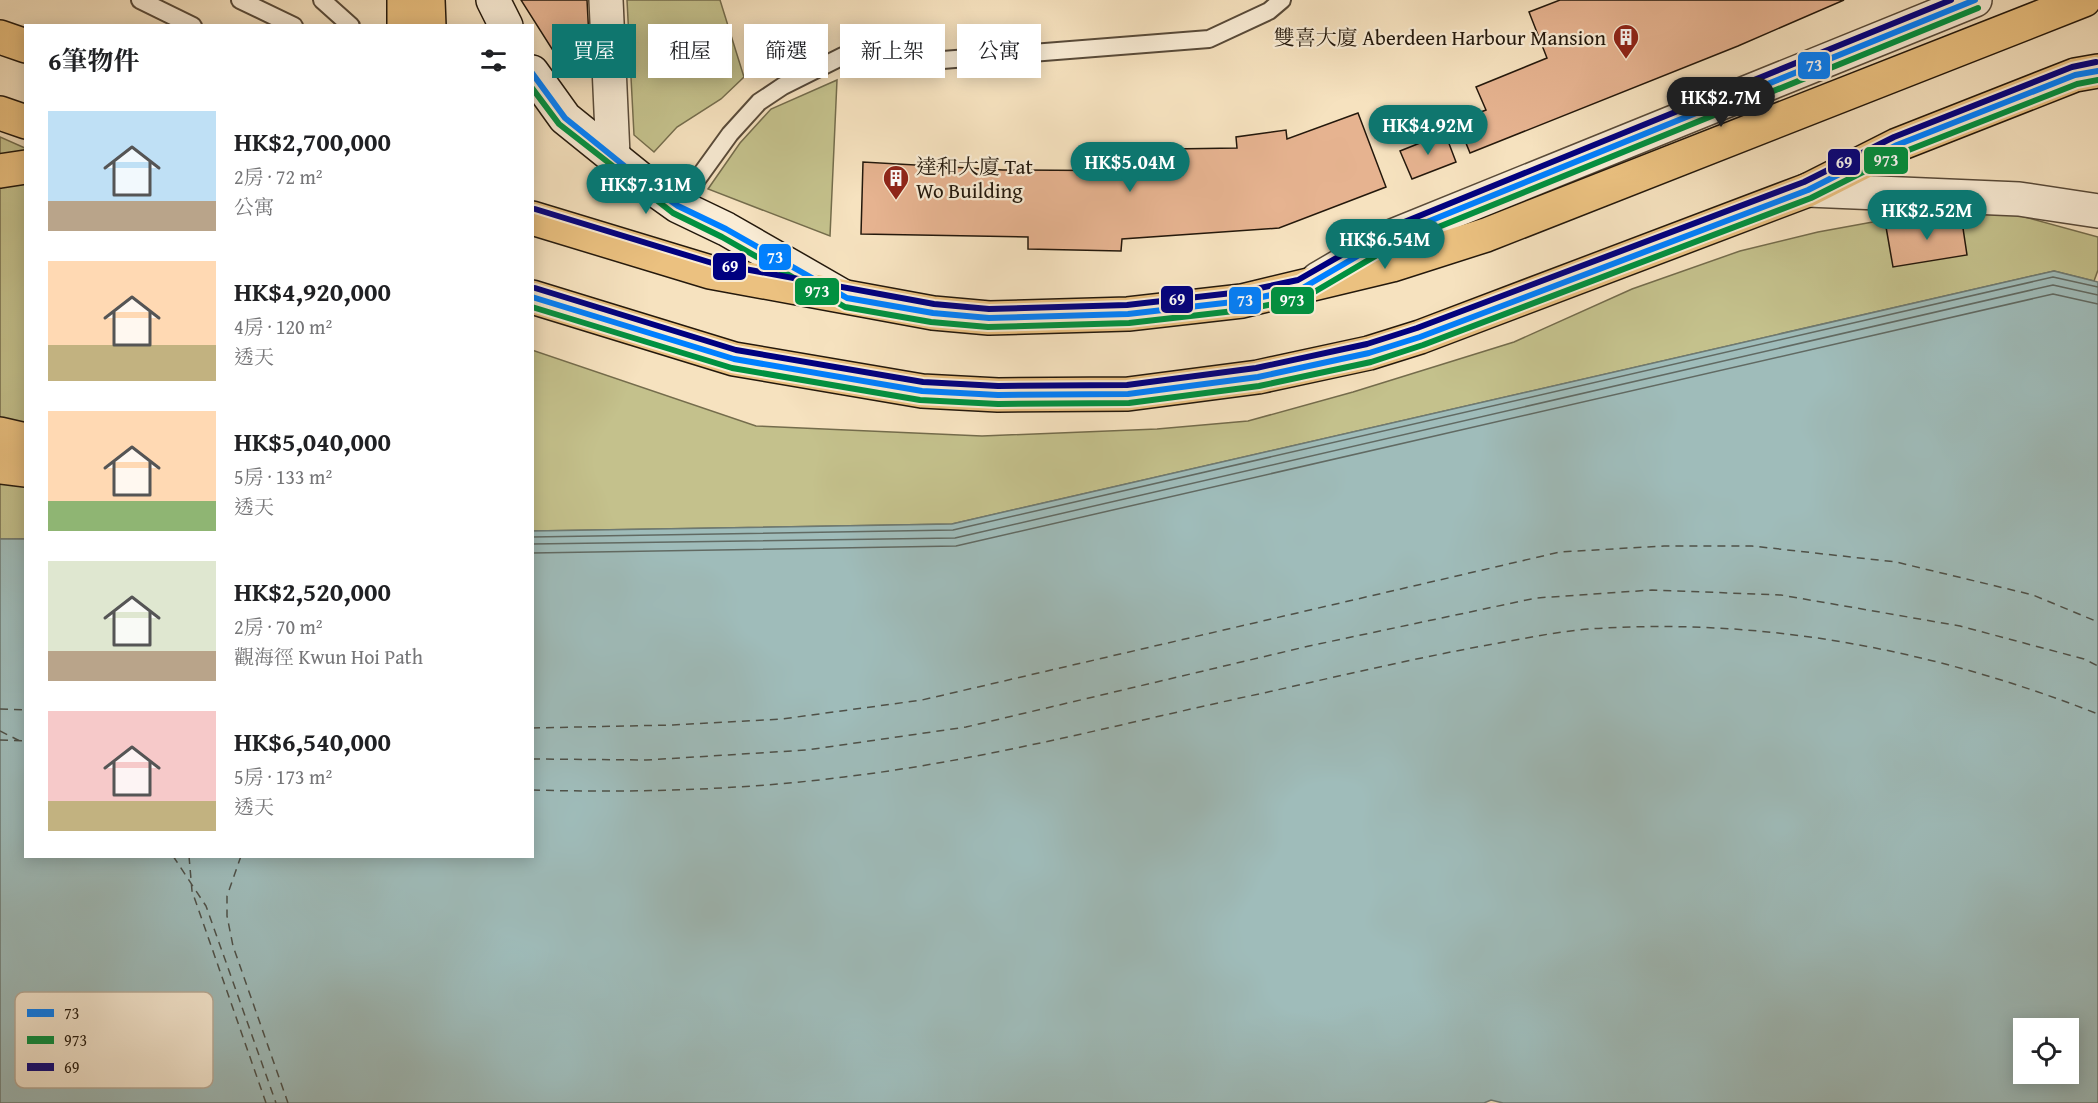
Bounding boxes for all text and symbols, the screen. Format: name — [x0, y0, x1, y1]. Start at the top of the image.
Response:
place label: 雙喜大廈 Aberdeen Harbour Mansion — [1274, 22, 1606, 53]
building icon: 雙喜大廈 Aberdeen Harbour Mansion — [1611, 22, 1641, 60]
chip: 買屋 — [552, 24, 636, 78]
chip: 租屋 — [648, 24, 732, 78]
chip: 篩選 — [744, 24, 828, 78]
chip: 新上架 — [840, 24, 945, 78]
chip: 公寓 — [957, 24, 1041, 78]
text: 6筆物件 — [48, 41, 139, 80]
icon: filters — [477, 44, 510, 77]
line badge: 73 — [1797, 51, 1831, 80]
text: 73 — [1806, 53, 1822, 77]
pin: HK$2.7M — [1666, 77, 1776, 128]
text: HK$2.7M — [1681, 82, 1761, 111]
pin: HK$4.92M — [1366, 105, 1490, 156]
text: HK$4.92M — [1383, 110, 1473, 139]
text: HK$2,700,000 — [234, 122, 391, 161]
icon: home — [96, 135, 168, 207]
pin: HK$5.04M — [1068, 142, 1192, 193]
line badge: 973 — [1863, 146, 1909, 175]
text: HK$5.04M — [1085, 147, 1175, 176]
line badge: 69 — [1827, 148, 1861, 176]
text: 973 — [1874, 148, 1898, 172]
text: 69 — [1836, 150, 1852, 174]
place label: 達和大廈 Tat Wo Building — [916, 151, 1034, 206]
text: 2房 · 72 m² — [234, 162, 323, 191]
building icon: 達和大廈 Tat Wo Building — [881, 163, 911, 201]
pin: HK$7.31M — [584, 164, 708, 215]
text: HK$7.31M — [601, 169, 691, 198]
pin: HK$2.52M — [1865, 190, 1989, 241]
text: 公寓 — [234, 192, 274, 221]
text: HK$2.52M — [1882, 195, 1972, 224]
pin: HK$6.54M — [1323, 219, 1447, 270]
text: HK$6.54M — [1340, 224, 1430, 253]
line badge: 73 — [758, 243, 792, 271]
text: 73 — [767, 245, 783, 269]
line badge: 69 — [712, 252, 747, 281]
text: 69 — [722, 254, 738, 278]
text: HK$4,920,000 — [234, 272, 391, 311]
line badge: 973 — [794, 277, 840, 306]
text: 973 — [805, 279, 829, 303]
icon: home — [96, 285, 168, 357]
line badge: 69 — [1160, 285, 1194, 314]
line badge: 73 — [1228, 286, 1262, 315]
line badge: 973 — [1270, 286, 1315, 315]
text: 69 — [1169, 287, 1185, 311]
text: 73 — [1237, 288, 1253, 312]
text: 973 — [1280, 288, 1304, 312]
text: 4房 · 120 m² — [234, 312, 332, 341]
text: 透天 — [234, 342, 274, 371]
text: HK$5,040,000 — [234, 422, 391, 461]
icon: home — [96, 435, 168, 507]
text: 5房 · 133 m² — [234, 462, 332, 491]
text: 透天 — [234, 492, 274, 521]
text: HK$2,520,000 — [234, 572, 391, 611]
icon: home — [96, 585, 168, 657]
text: 2房 · 70 m² — [234, 612, 323, 641]
text: 觀海徑 Kwun Hoi Path — [234, 642, 423, 671]
text: HK$6,540,000 — [234, 722, 391, 761]
icon: home — [96, 735, 168, 807]
text: 5房 · 173 m² — [234, 762, 332, 791]
text: 透天 — [234, 792, 274, 821]
legend — [15, 992, 213, 1088]
text: 73 — [64, 1001, 79, 1025]
map controls — [2013, 1018, 2079, 1084]
button: locate — [2013, 1018, 2079, 1084]
text: 973 — [64, 1028, 87, 1052]
text: 69 — [64, 1055, 80, 1079]

